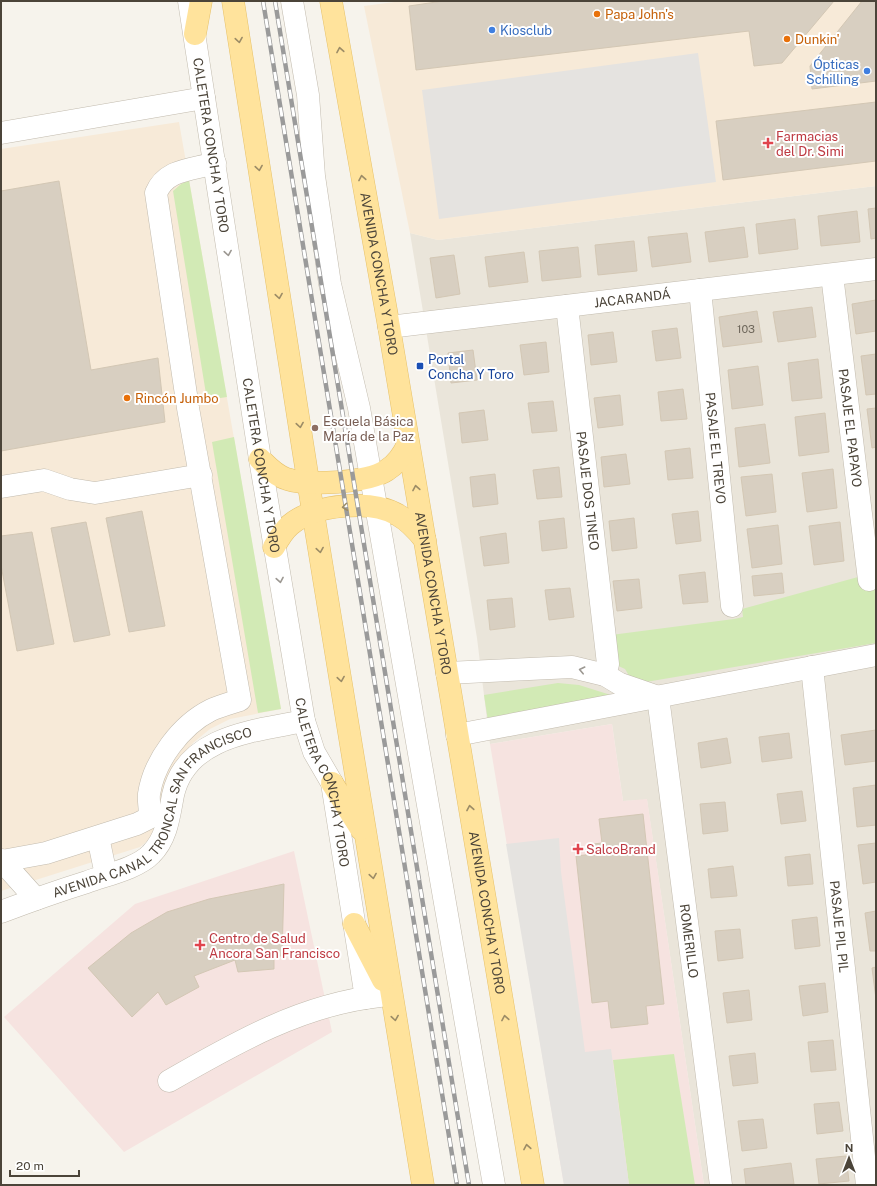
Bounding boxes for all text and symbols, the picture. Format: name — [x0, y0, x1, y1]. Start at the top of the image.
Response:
place label: Papa John's — [605, 7, 674, 22]
marker: Papa John's — [592, 9, 602, 19]
place label: Kiosclub — [500, 23, 552, 38]
marker: Kiosclub — [487, 25, 497, 35]
place label: Dunkin' — [795, 32, 840, 47]
marker: Dunkin' — [782, 34, 792, 44]
one-way arrow — [234, 36, 243, 43]
one-way arrow — [336, 47, 345, 53]
place label: Ópticas Schilling — [806, 56, 859, 87]
street label: CALETERA CONCHA Y TORO — [190, 57, 232, 234]
marker: Ópticas Schilling — [862, 66, 872, 76]
place label: Farmacias del Dr. Simi — [776, 129, 844, 159]
marker: Farmacias del Dr. Simi — [763, 138, 773, 148]
one-way arrow — [254, 165, 263, 171]
one-way arrow — [359, 175, 367, 181]
street label: AVENIDA CONCHA Y TORO — [357, 191, 401, 356]
one-way arrow — [224, 250, 232, 256]
street label: JACARANDÁ — [593, 286, 672, 311]
one-way arrow — [275, 293, 283, 299]
house number: 103 — [737, 323, 755, 335]
place label: Portal Concha Y Toro — [428, 352, 514, 382]
marker: Portal Concha Y Toro — [415, 361, 425, 371]
street label: PASAJE EL PAPAYO — [835, 368, 865, 488]
street label: CALETERA CONCHA Y TORO — [240, 377, 283, 554]
place label: Rincón Jumbo — [135, 391, 219, 406]
street label: PASAJE EL TREVO — [702, 392, 729, 505]
marker: Rincón Jumbo — [122, 393, 132, 403]
place label: Escuela Básica María de la Paz — [323, 414, 414, 444]
one-way arrow — [295, 422, 304, 428]
marker: Escuela Básica María de la Paz — [310, 423, 320, 433]
street label: PASAJE DOS TINEO — [573, 430, 602, 551]
one-way arrow — [412, 485, 420, 491]
one-way arrow — [342, 502, 348, 511]
street label: AVENIDA CONCHA Y TORO — [412, 511, 454, 676]
one-way arrow — [315, 547, 323, 554]
one-way arrow — [275, 577, 284, 583]
one-way arrow — [579, 666, 585, 674]
one-way arrow — [336, 676, 344, 682]
street label: CALETERA CONCHA Y TORO — [292, 697, 352, 868]
street label: AVENIDA CANAL TRONCAL SAN FRANCISCO — [51, 725, 253, 901]
one-way arrow — [466, 805, 474, 811]
street label: AVENIDA CONCHA Y TORO — [466, 830, 508, 995]
place label: SalcoBrand — [586, 842, 656, 857]
marker: SalcoBrand — [573, 844, 583, 854]
one-way arrow — [368, 873, 376, 879]
street label: PASAJE PIL PIL — [827, 880, 851, 974]
street label: ROMERILLO — [677, 903, 701, 979]
place label: Centro de Salud Ancora San Francisco — [209, 931, 340, 961]
marker: Centro de Salud Ancora San Francisco — [194, 939, 206, 951]
one-way arrow — [390, 1015, 399, 1021]
one-way arrow — [501, 1015, 510, 1021]
north arrow — [829, 1138, 869, 1178]
text: N — [845, 1142, 853, 1154]
one-way arrow — [523, 1143, 531, 1150]
scale bar — [10, 1152, 79, 1178]
text: 20 m — [16, 1159, 44, 1173]

